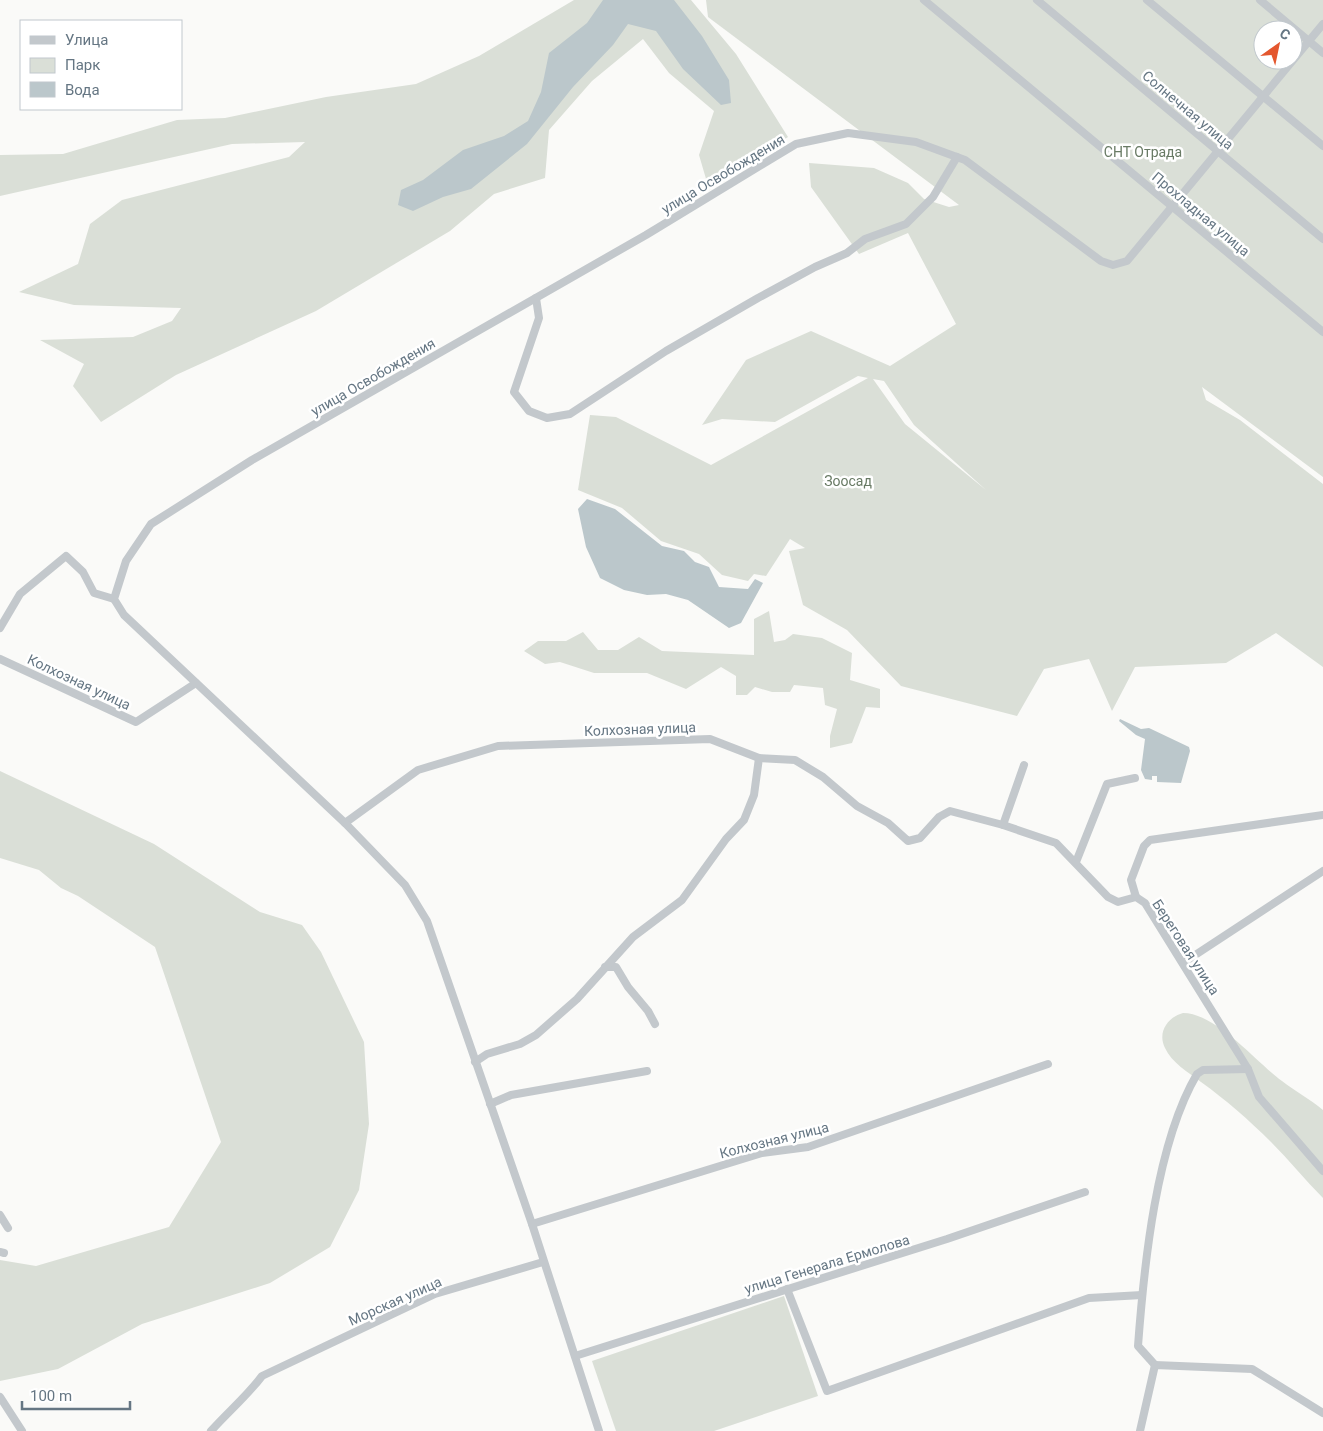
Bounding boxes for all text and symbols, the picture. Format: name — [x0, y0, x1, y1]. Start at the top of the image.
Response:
legend — [20, 20, 182, 110]
north arrow — [1253, 20, 1303, 70]
text: С — [1277, 25, 1293, 43]
text: Улица — [65, 31, 108, 49]
text: Парк — [65, 56, 100, 74]
street label: Солнечная улица — [1139, 67, 1237, 153]
text: Вода — [65, 81, 100, 99]
street label: улица Освобождения — [659, 131, 787, 217]
park label: СНТ Отрада — [1104, 144, 1182, 160]
street label: Прохладная улица — [1149, 169, 1253, 259]
street label: улица Освобождения — [308, 335, 438, 419]
park label: Зоосад — [824, 473, 872, 489]
street label: Колхозная улица — [25, 651, 133, 713]
street label: Колхозная улица — [584, 719, 696, 739]
street label: Береговая улица — [1149, 896, 1223, 998]
street label: Колхозная улица — [718, 1119, 830, 1161]
street label: улица Генерала Ермолова — [743, 1231, 911, 1297]
street label: Морская улица — [346, 1273, 444, 1329]
scale bar — [22, 1378, 130, 1410]
text: 100 m — [30, 1387, 72, 1405]

